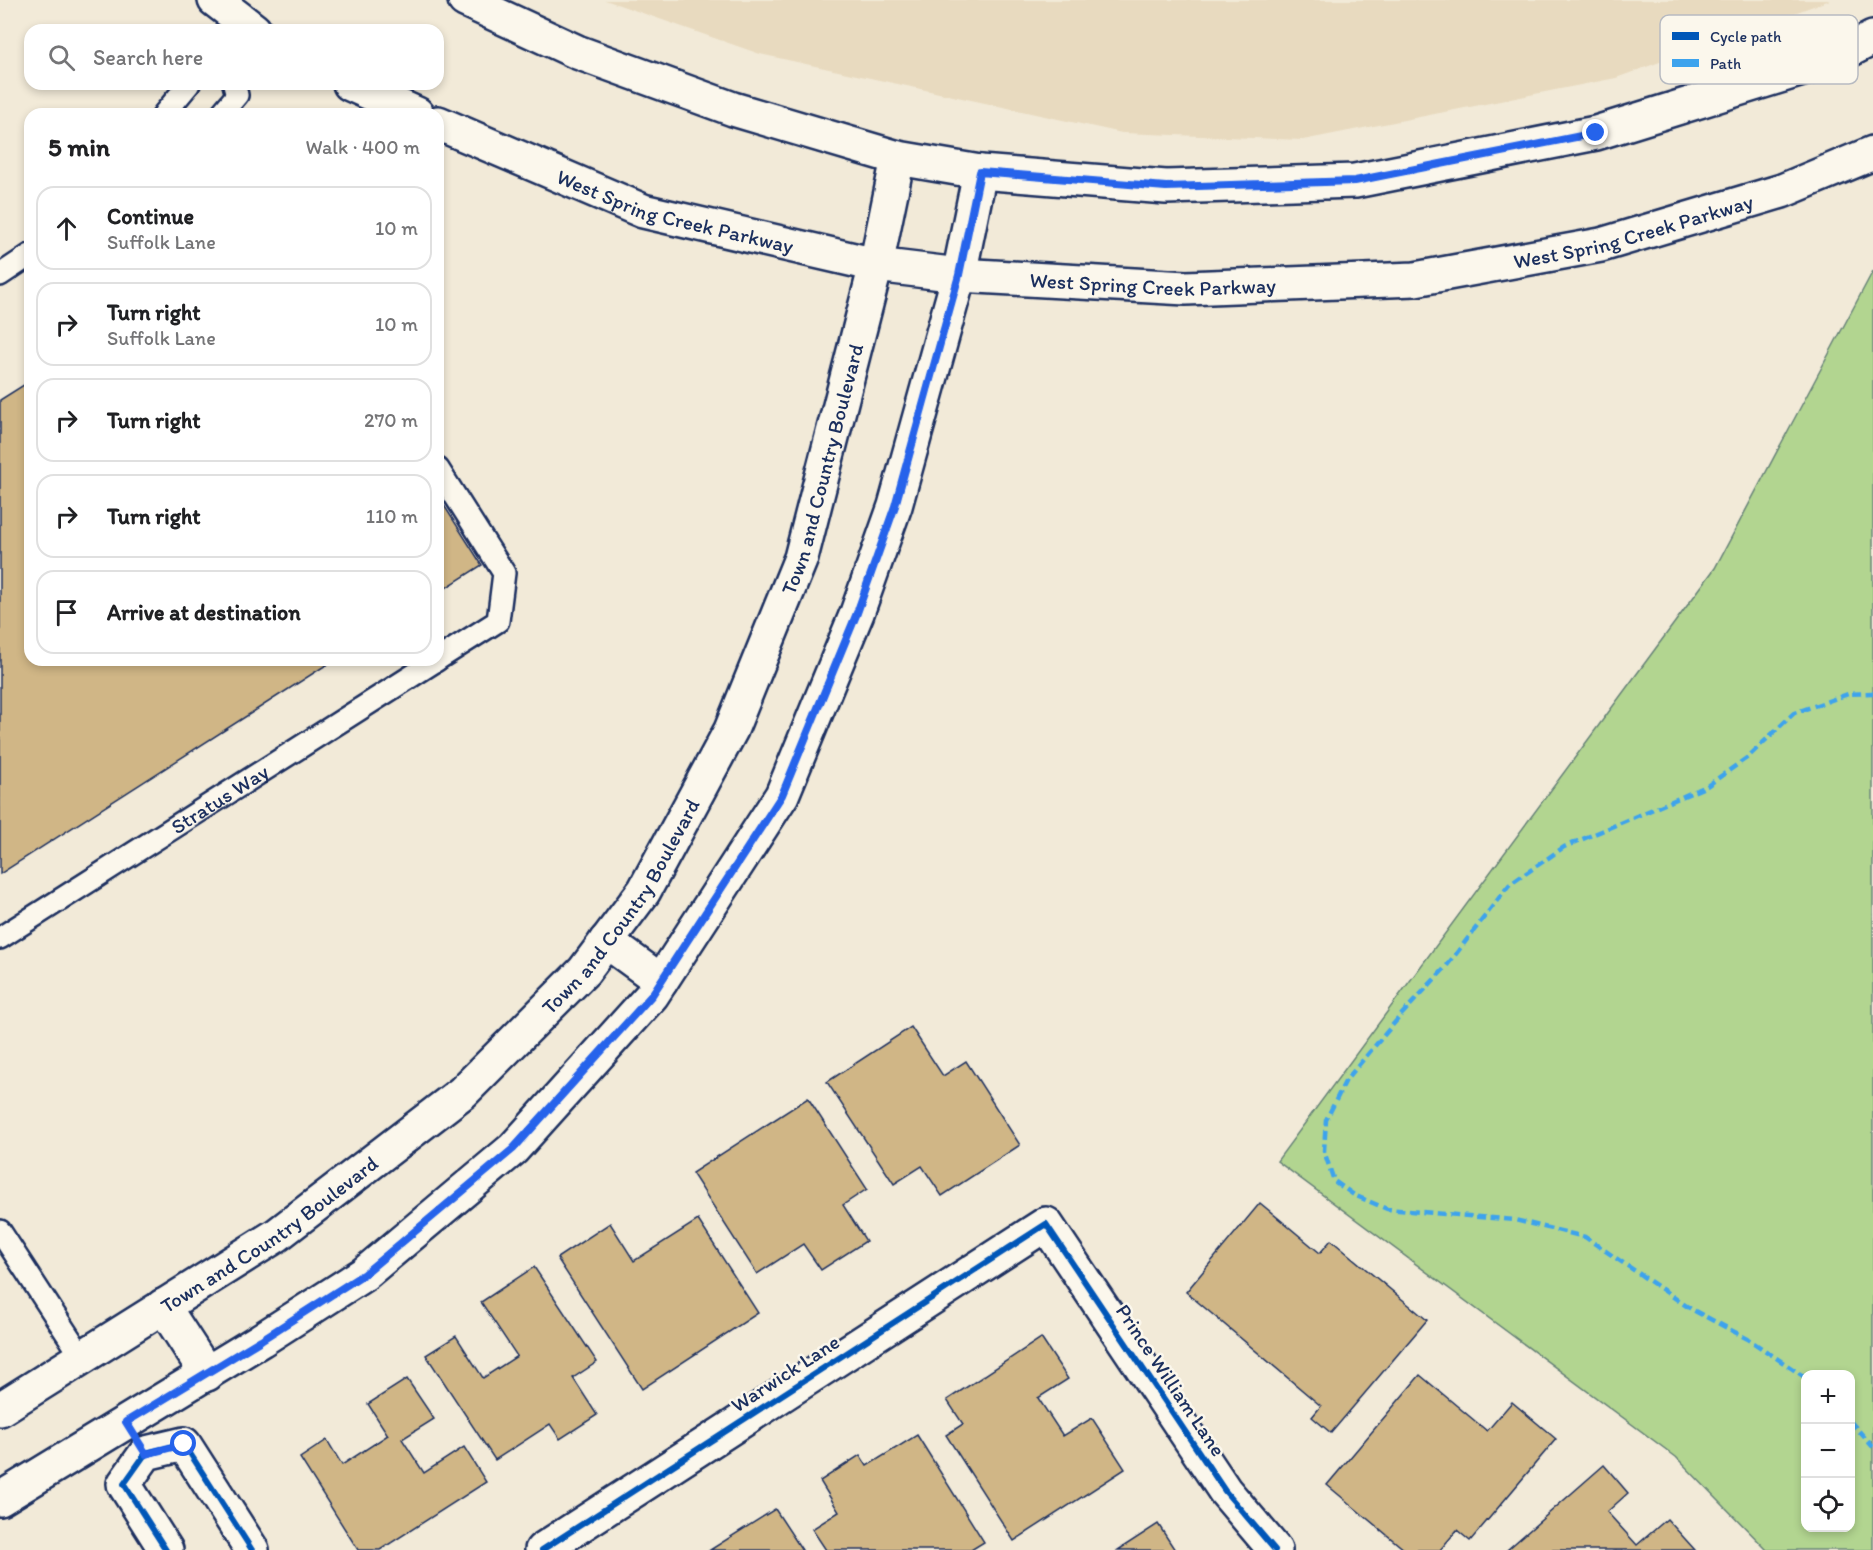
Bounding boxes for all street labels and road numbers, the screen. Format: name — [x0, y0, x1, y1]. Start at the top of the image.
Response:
street label: West Spring Creek Parkway — [553, 163, 796, 258]
street label: West Spring Creek Parkway — [1511, 188, 1756, 273]
street label: West Spring Creek Parkway — [1029, 267, 1277, 301]
street label: Town and Country Boulevard — [775, 340, 868, 598]
street label: Stratus Way — [166, 758, 273, 839]
street label: Town and Country Boulevard — [536, 793, 705, 1019]
street label: Town and Country Boulevard — [156, 1150, 383, 1318]
street label: Prince William Lane — [1111, 1299, 1231, 1461]
street label: Warwick Lane — [726, 1329, 844, 1417]

